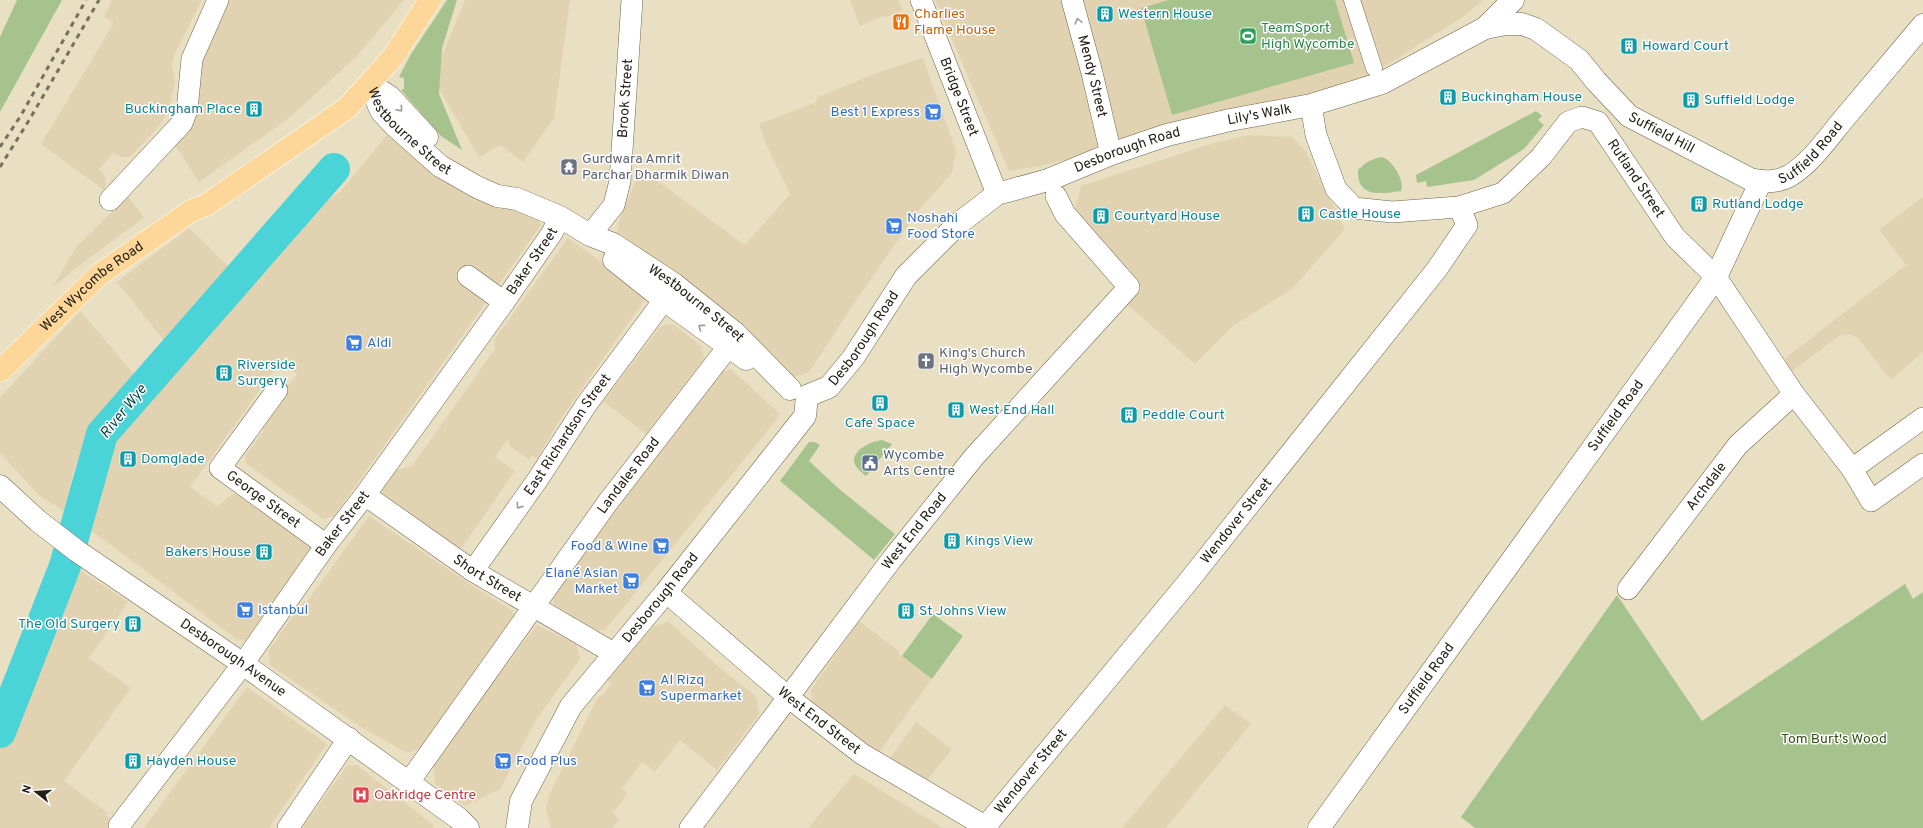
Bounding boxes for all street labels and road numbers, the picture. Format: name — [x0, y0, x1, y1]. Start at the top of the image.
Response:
street label: Mendy Street — [1074, 33, 1111, 119]
street label: Bridge Street — [936, 55, 982, 139]
street label: Brook Street — [614, 58, 637, 139]
street label: Westbourne Street — [364, 85, 454, 179]
street label: Lily's Walk — [1226, 100, 1293, 129]
street label: Suffield Hill — [1625, 109, 1698, 157]
street label: Suffield Road — [1776, 118, 1847, 188]
street label: Desborough Road — [1072, 124, 1182, 177]
street label: Rutland Street — [1603, 136, 1668, 221]
street label: Baker Street — [503, 225, 562, 298]
street label: West Wycombe Road — [37, 238, 147, 336]
street label: Westbourne Street — [645, 261, 748, 346]
street label: Desborough Road — [825, 288, 902, 389]
street label: East Richardson Street — [521, 370, 615, 499]
street label: Suffield Road — [1584, 377, 1647, 455]
street label: Landales Road — [594, 434, 663, 517]
street label: Archdale — [1682, 459, 1730, 514]
street label: George Street — [223, 467, 304, 532]
street label: Wendover Street — [1197, 475, 1276, 567]
street label: Baker Street — [312, 488, 374, 560]
street label: West End Road — [878, 489, 950, 573]
street label: Desborough Road — [619, 549, 702, 646]
street label: Short Street — [450, 551, 524, 606]
street label: Desborough Avenue — [177, 615, 289, 701]
street label: Suffield Road — [1395, 640, 1458, 718]
street label: West End Street — [774, 683, 864, 758]
street label: Wendover Street — [991, 726, 1071, 817]

